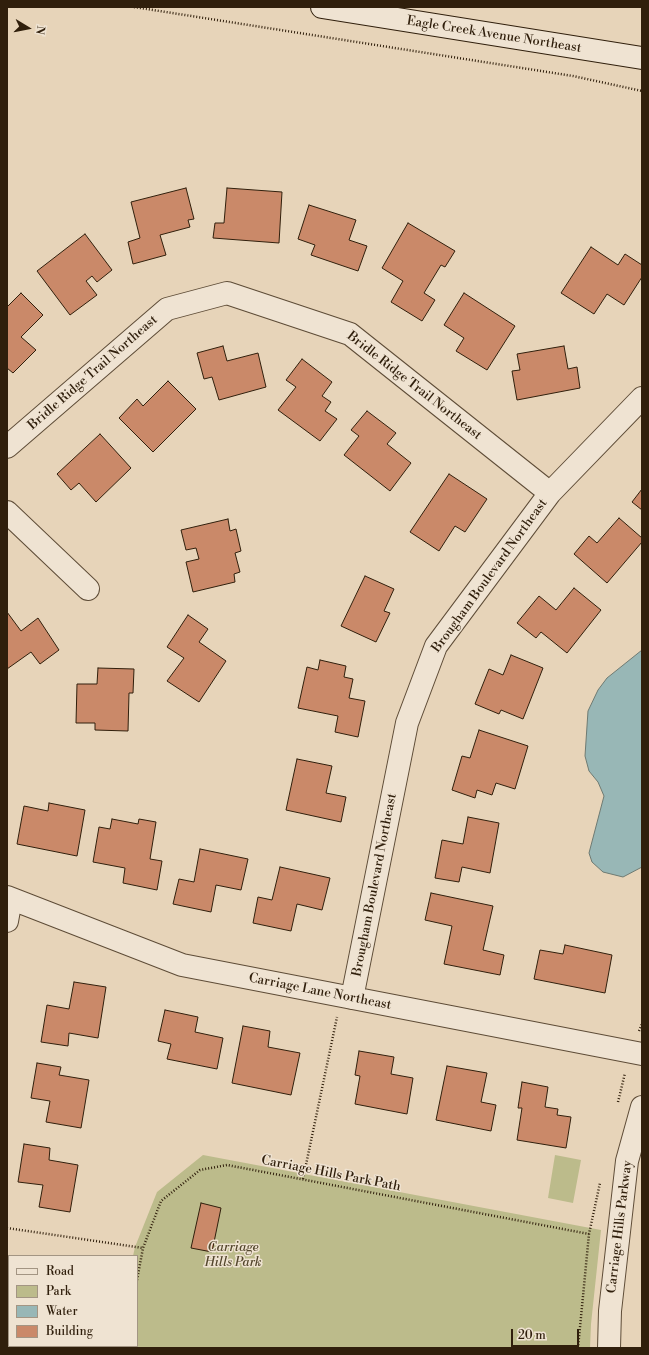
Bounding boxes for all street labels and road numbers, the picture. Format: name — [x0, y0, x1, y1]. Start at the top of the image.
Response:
street label: Eagle Creek Avenue Northeast — [405, 13, 583, 57]
street label: Bridle Ridge Trail Northeast — [25, 312, 161, 434]
street label: Bridle Ridge Trail Northeast — [344, 329, 484, 443]
street label: Brougham Boulevard Northeast — [429, 496, 551, 656]
street label: Brougham Boulevard Northeast — [350, 792, 400, 978]
street label: Carriage Lane Northeast — [247, 971, 393, 1013]
street label: Carriage Hills Park Path — [260, 1153, 402, 1195]
street label: Carriage Hills Parkway — [604, 1160, 636, 1294]

